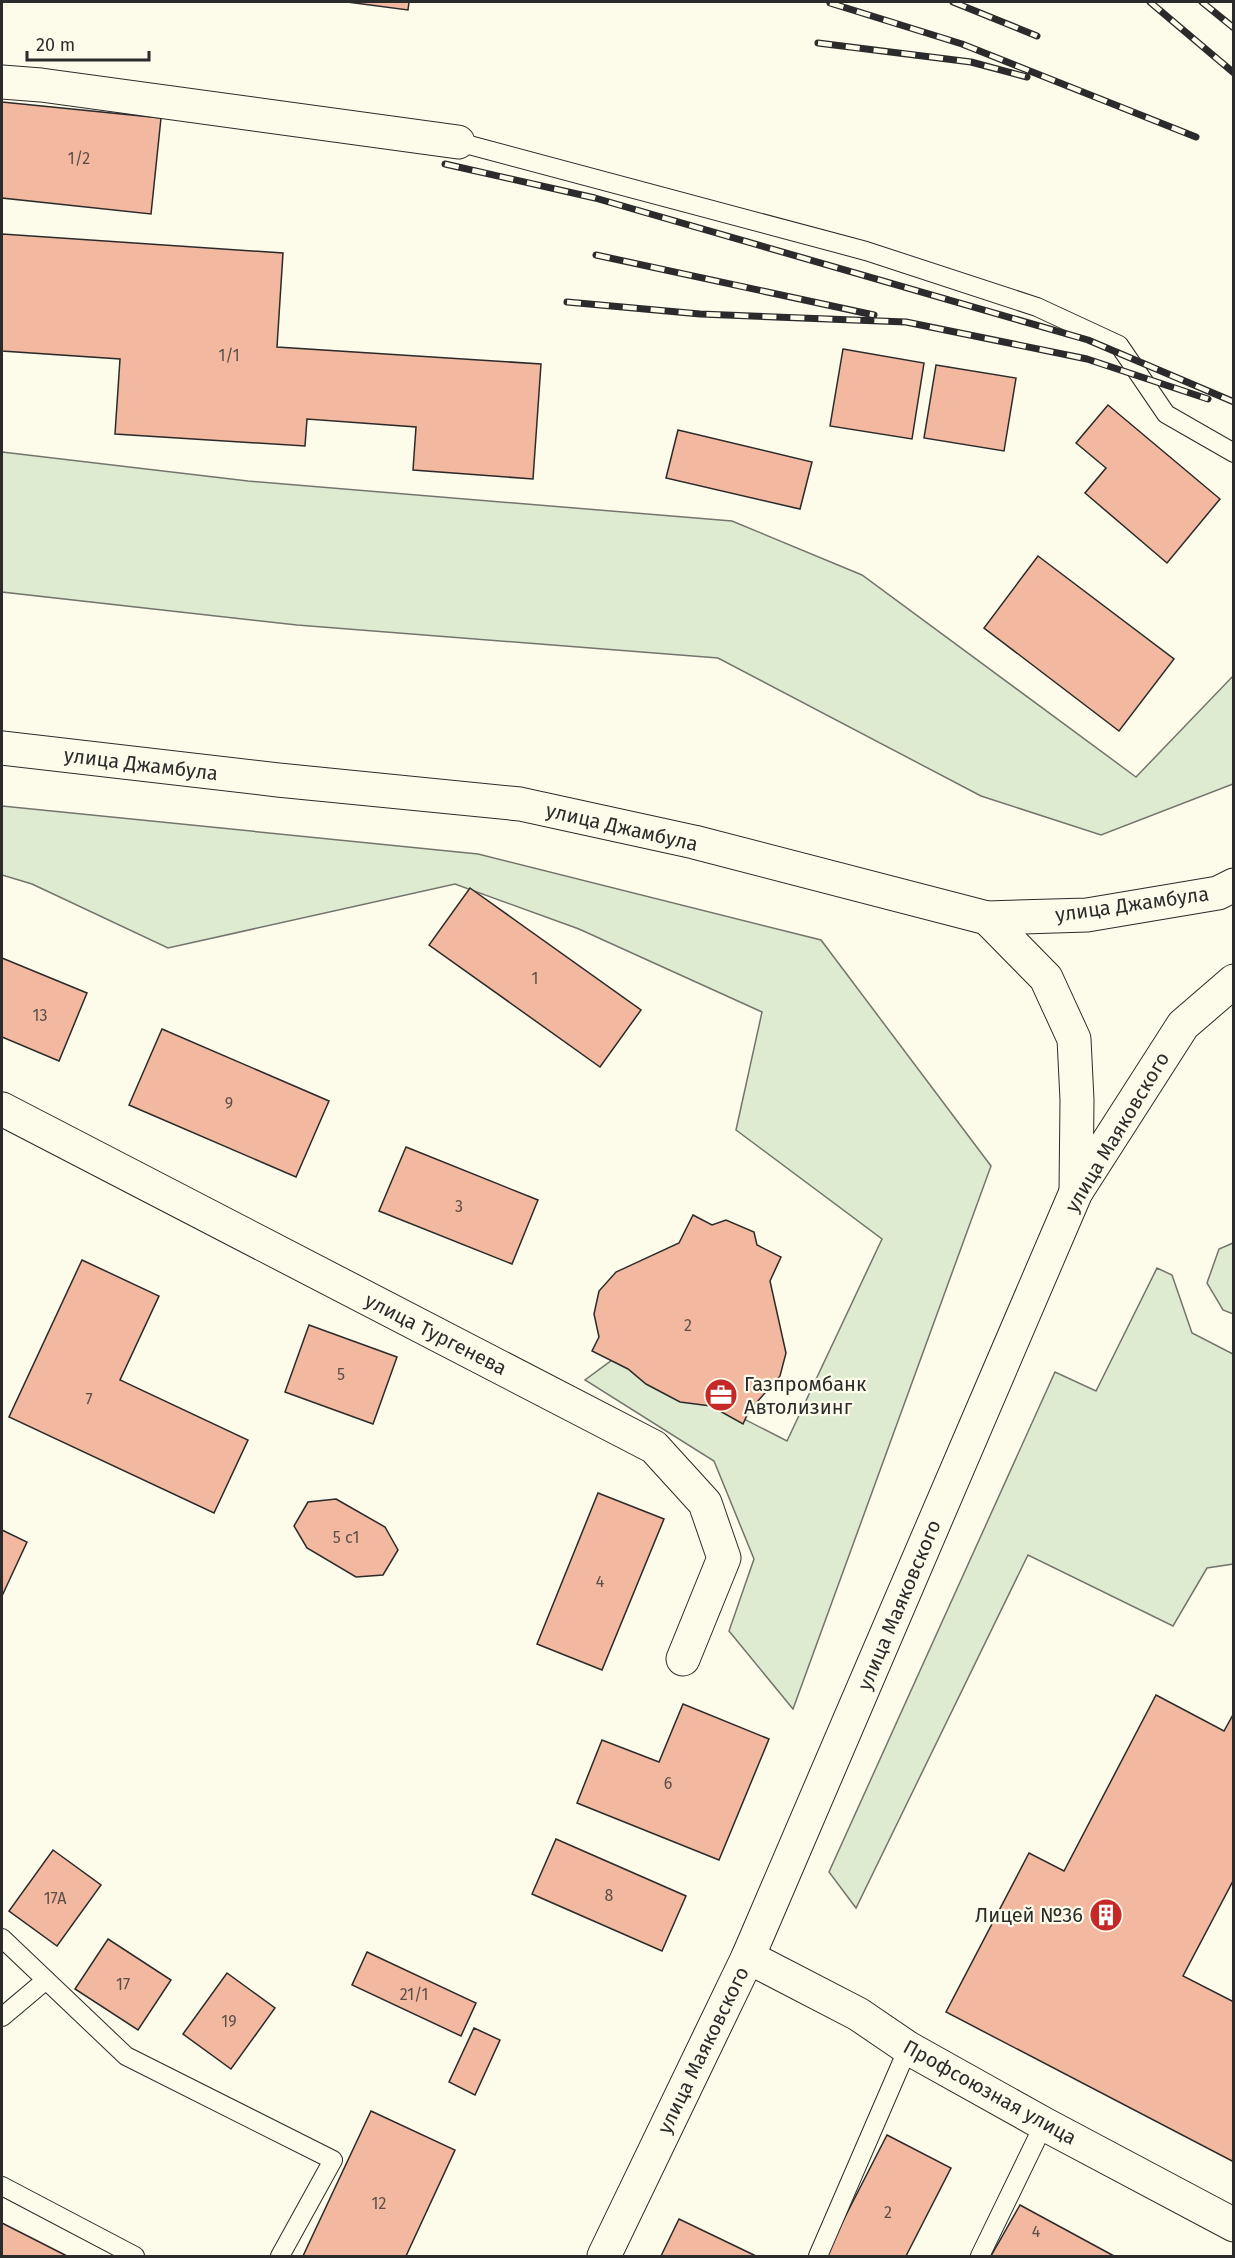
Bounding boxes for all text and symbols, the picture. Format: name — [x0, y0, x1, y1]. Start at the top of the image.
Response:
scale bar — [27, 24, 148, 62]
text: 20 m — [36, 34, 75, 56]
house number: 1/2 — [68, 149, 90, 168]
house number: 1/1 — [218, 346, 240, 365]
street label: улица Джамбула — [63, 743, 219, 785]
street label: улица Джамбула — [544, 798, 700, 856]
street label: улица Джамбула — [1054, 881, 1210, 927]
house number: 1 — [532, 969, 538, 988]
house number: 13 — [33, 1006, 47, 1025]
street label: улица Маяковского — [1060, 1047, 1174, 1217]
house number: 9 — [225, 1094, 233, 1113]
house number: 3 — [455, 1197, 463, 1216]
street label: улица Тургенева — [361, 1288, 511, 1380]
house number: 2 — [684, 1316, 692, 1335]
house number: 5 — [337, 1365, 345, 1384]
place label: Газпромбанк Автолизинг — [744, 1372, 867, 1419]
office icon: Газпромбанк Автолизинг — [703, 1377, 739, 1413]
house number: 7 — [85, 1390, 93, 1409]
street label: улица Маяковского — [852, 1516, 946, 1694]
house number: 5 с1 — [333, 1528, 359, 1547]
house number: 4 — [596, 1572, 605, 1591]
house number: 6 — [664, 1774, 672, 1793]
house number: 8 — [605, 1886, 614, 1905]
house number: 17А — [44, 1889, 67, 1908]
building icon: Лицей №36 — [1088, 1897, 1124, 1933]
place label: Лицей №36 — [975, 1903, 1083, 1927]
street label: улица Маяковского — [652, 1963, 754, 2137]
house number: 17 — [116, 1975, 130, 1994]
house number: 21/1 — [400, 1985, 428, 2004]
house number: 19 — [221, 2012, 237, 2031]
street label: Профсоюзная улица — [899, 2034, 1081, 2150]
house number: 12 — [372, 2194, 386, 2213]
house number: 2 — [884, 2203, 892, 2222]
house number: 4 — [1032, 2222, 1041, 2241]

